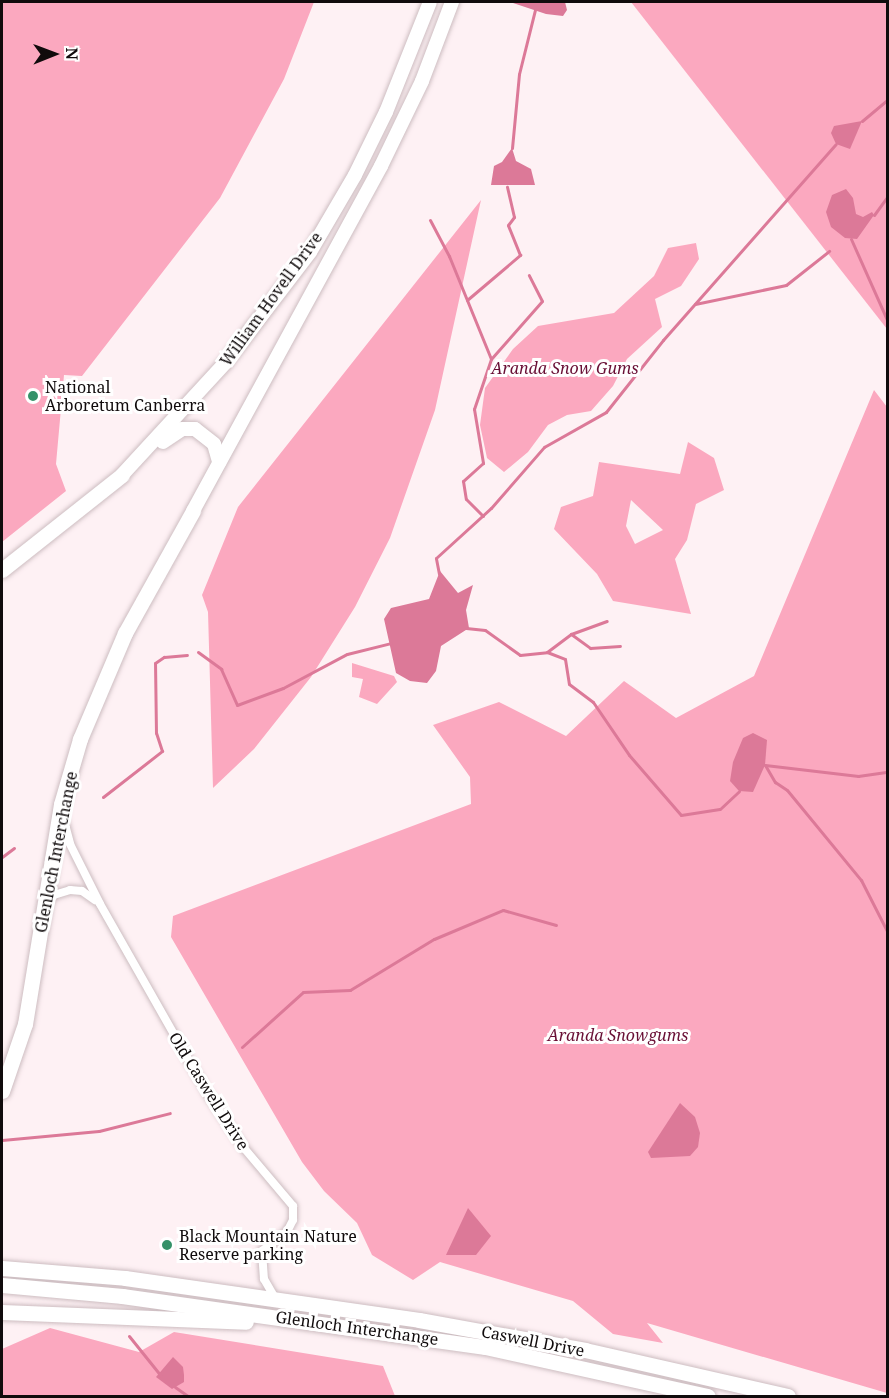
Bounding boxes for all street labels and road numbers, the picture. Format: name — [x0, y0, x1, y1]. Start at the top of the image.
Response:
street label: William Hovell Drive — [216, 228, 326, 370]
street label: Glenloch Interchange — [31, 770, 81, 934]
street label: Old Caswell Drive — [165, 1028, 253, 1154]
street label: Glenloch Interchange — [274, 1307, 440, 1349]
street label: Caswell Drive — [480, 1322, 586, 1360]

